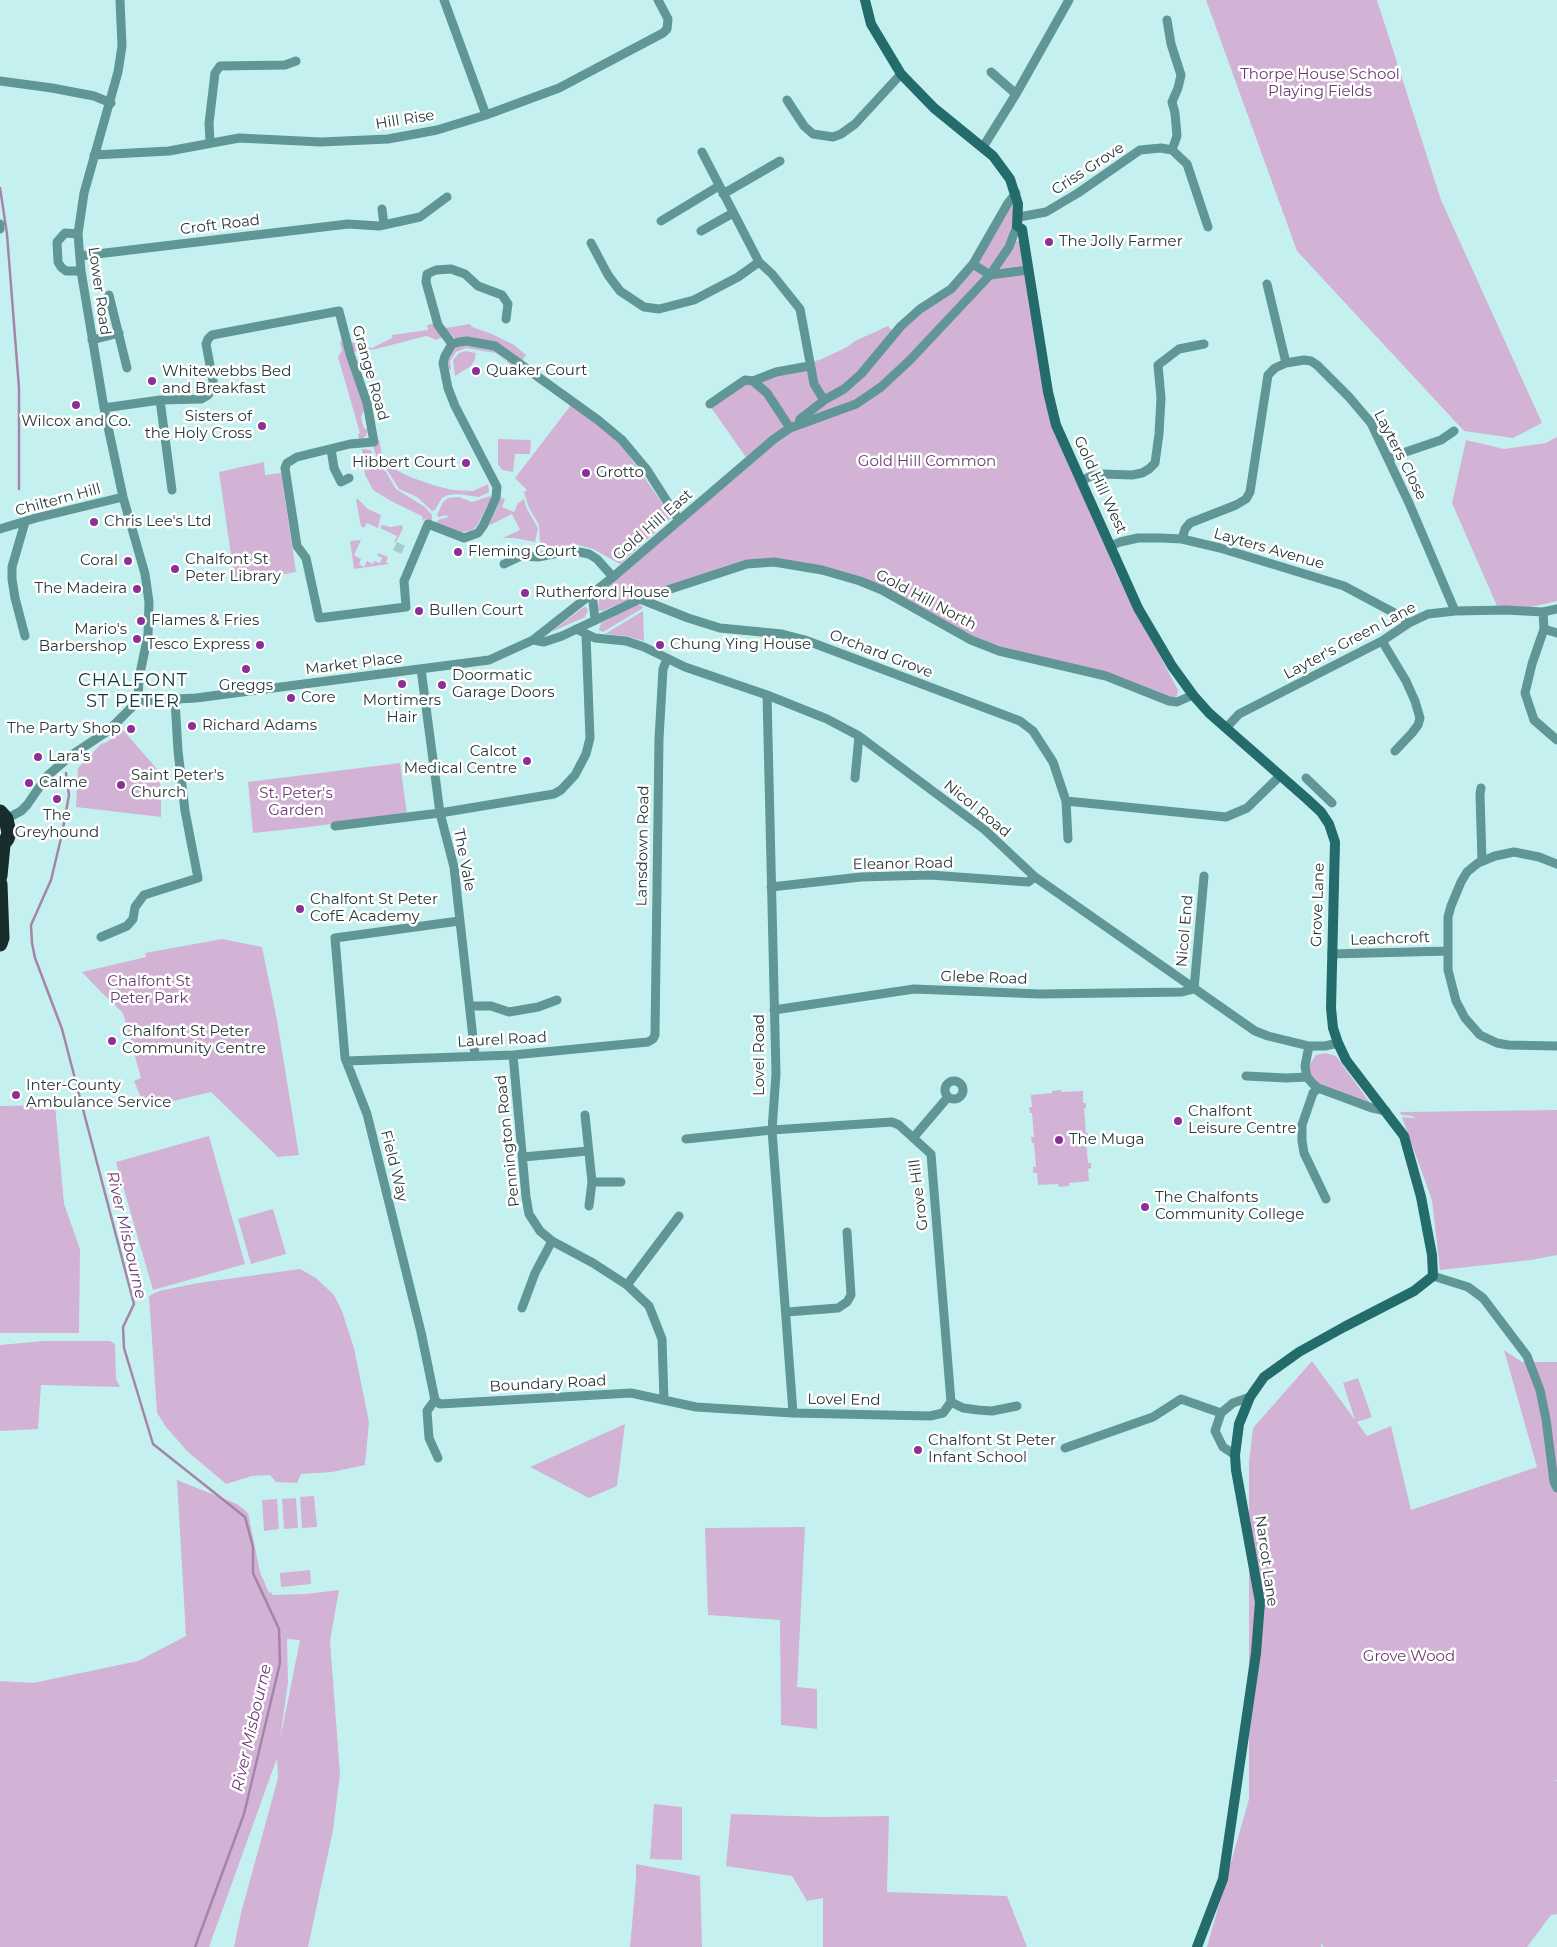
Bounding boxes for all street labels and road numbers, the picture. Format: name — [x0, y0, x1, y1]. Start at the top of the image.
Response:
street label: Hill Rise — [374, 106, 436, 134]
street label: Criss Grove — [1048, 139, 1128, 199]
street label: Croft Road — [179, 211, 261, 239]
street label: Lower Road — [84, 246, 114, 336]
street label: Grange Road — [348, 323, 392, 423]
street label: Layters Close — [1370, 407, 1430, 503]
street label: Gold Hill West — [1070, 433, 1130, 537]
street label: Chiltern Hill — [13, 480, 103, 520]
street label: Gold Hill East — [610, 486, 696, 564]
street label: Layters Avenue — [1212, 525, 1326, 573]
street label: Gold Hill North — [873, 566, 979, 634]
street label: Layter's Green Lane — [1281, 598, 1419, 684]
street label: Orchard Grove — [827, 626, 935, 682]
street label: Market Place — [304, 649, 404, 679]
street label: Nicol Road — [940, 776, 1014, 842]
street label: Lansdown Road — [633, 785, 653, 907]
street label: The Vale — [449, 827, 479, 893]
street label: Eleanor Road — [853, 854, 953, 874]
street label: Grove Lane — [1308, 863, 1328, 947]
street label: Nicol End — [1173, 894, 1197, 968]
street label: Leachcroft — [1350, 929, 1430, 949]
street label: Glebe Road — [940, 967, 1028, 989]
street label: Lovel Road — [751, 1014, 769, 1096]
street label: Laurel Road — [457, 1029, 547, 1051]
street label: Pennington Road — [492, 1074, 524, 1208]
street label: Field Way — [376, 1128, 412, 1204]
street label: Grove Hill — [906, 1158, 932, 1232]
street label: Boundary Road — [489, 1372, 607, 1396]
street label: Lovel End — [807, 1390, 881, 1410]
street label: Narcot Lane — [1251, 1514, 1281, 1608]

